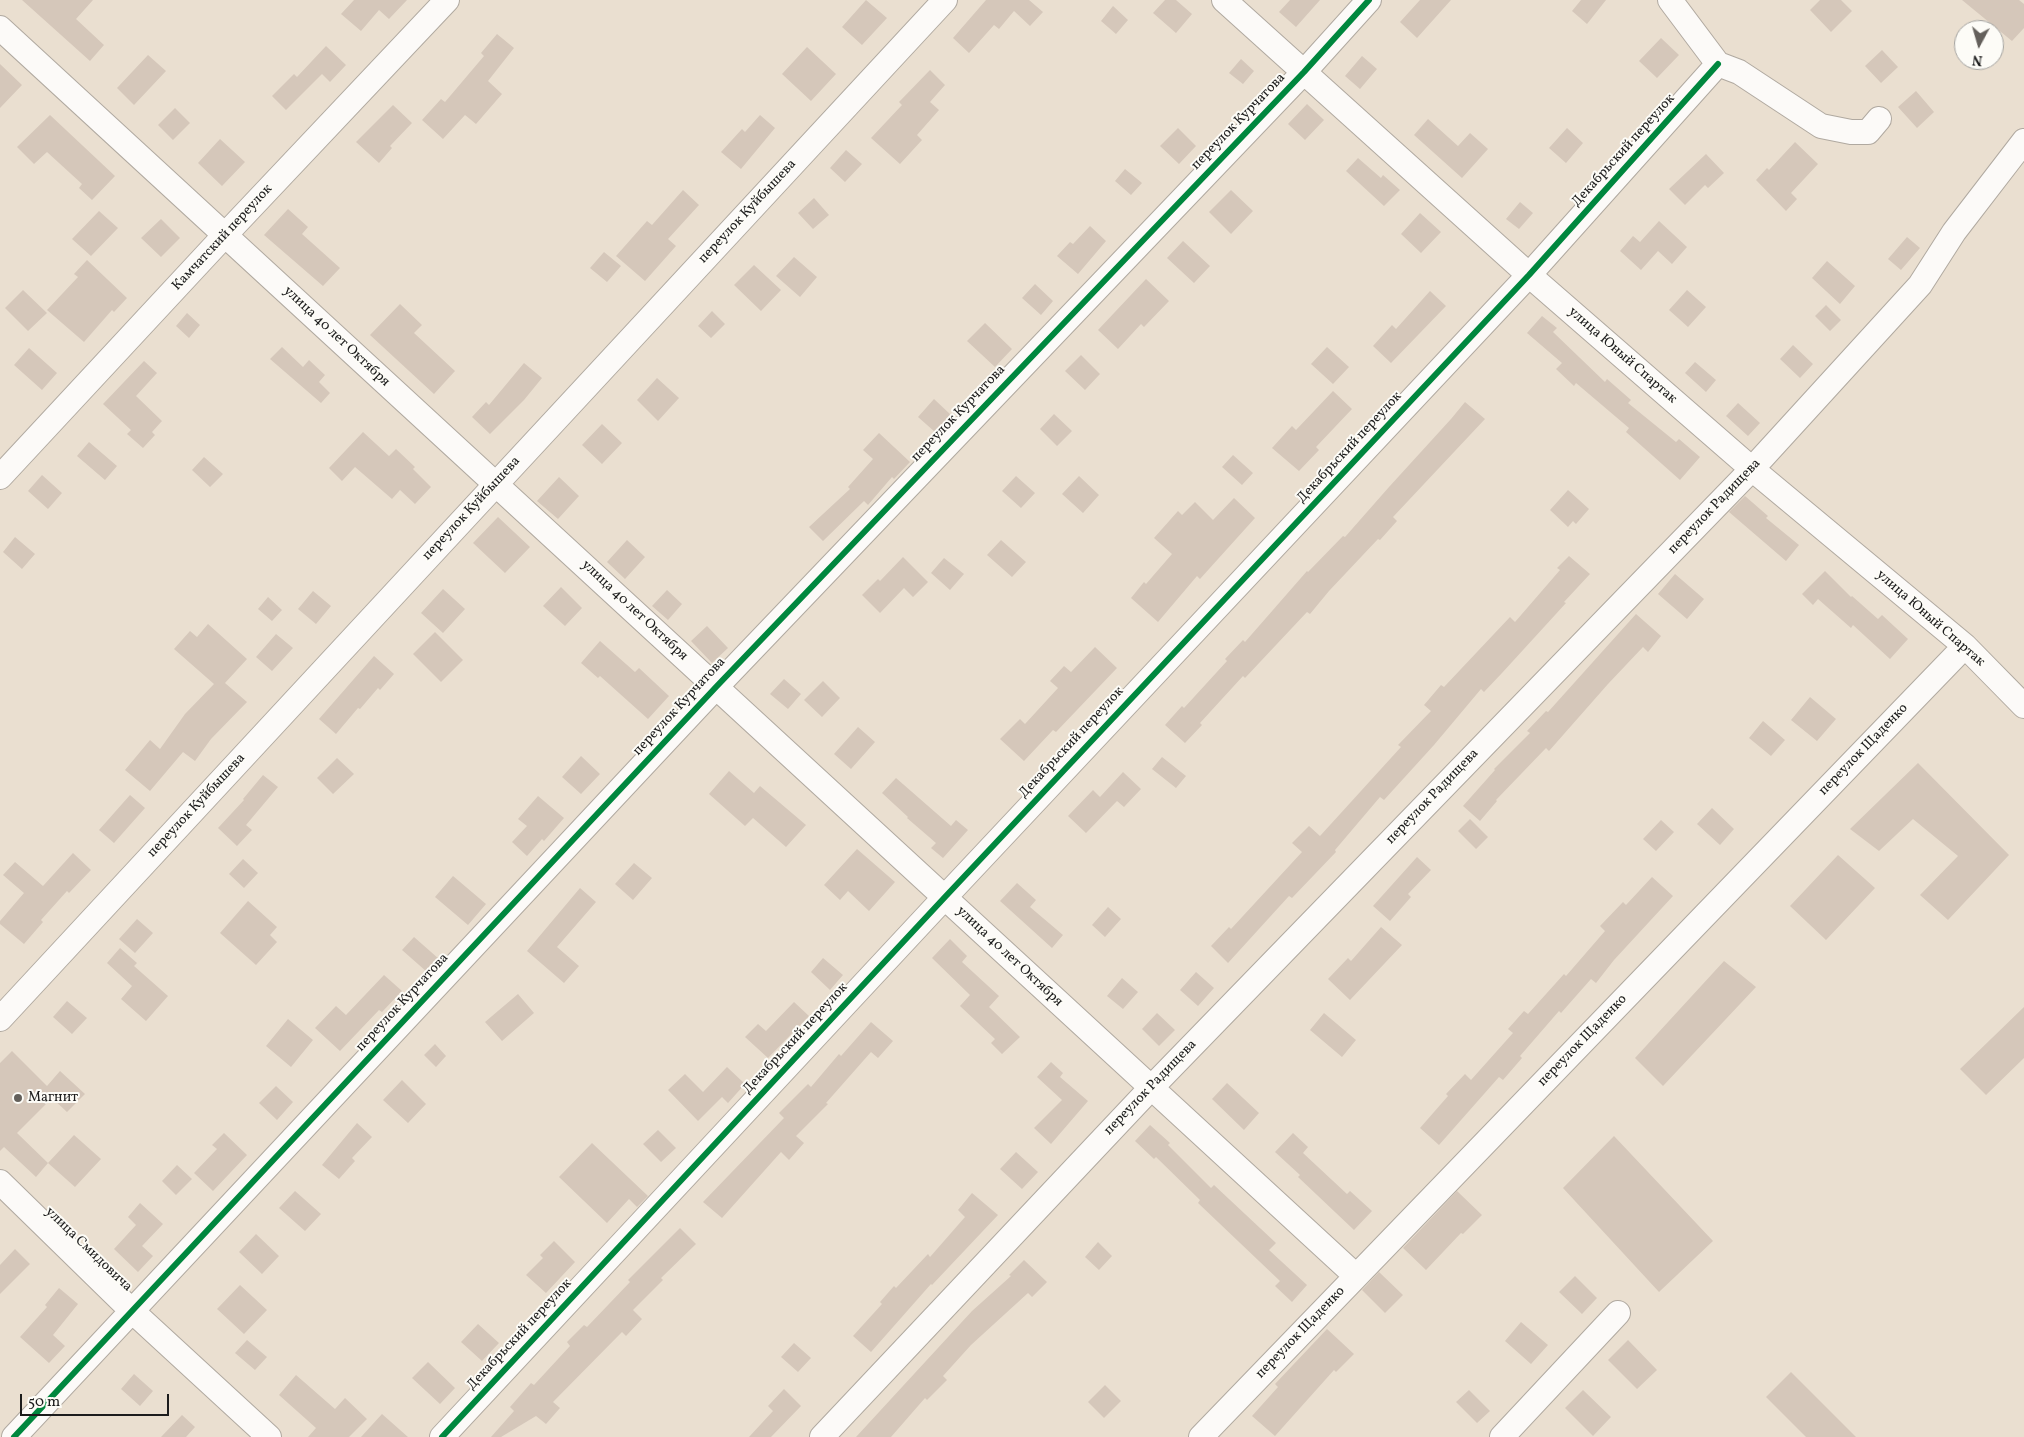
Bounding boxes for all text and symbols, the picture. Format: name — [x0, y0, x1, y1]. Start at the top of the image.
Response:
north arrow — [1954, 20, 2004, 70]
text: N — [1971, 49, 1984, 69]
street label: переулок Курчатова — [1188, 70, 1290, 174]
street label: Декабрьский переулок — [1569, 91, 1679, 211]
street label: переулок Куйбышева — [695, 157, 801, 267]
street label: Камчатский переулок — [169, 181, 277, 295]
street label: улица 40 лет Октября — [279, 283, 393, 391]
street label: улица Юный Спартак — [1564, 304, 1680, 408]
street label: переулок Курчатова — [908, 362, 1010, 466]
street label: Декабрьский переулок — [1294, 389, 1406, 507]
street label: переулок Куйбышева — [419, 454, 525, 564]
street label: переулок Радищева — [1665, 456, 1765, 558]
street label: улица 40 лет Октября — [577, 557, 691, 665]
street label: улица Юный Спартак — [1872, 567, 1988, 671]
street label: переулок Курчатова — [630, 654, 730, 760]
street label: Декабрьский переулок — [1016, 684, 1128, 802]
street label: переулок Щаденко — [1816, 701, 1912, 799]
street label: переулок Радищева — [1383, 746, 1483, 848]
street label: переулок Куйбышева — [144, 751, 250, 861]
street label: улица 40 лет Октября — [952, 903, 1066, 1011]
street label: переулок Курчатова — [353, 950, 453, 1056]
street label: Декабрьский переулок — [740, 980, 852, 1098]
street label: переулок Щаденко — [1535, 992, 1631, 1090]
street label: переулок Радищева — [1101, 1037, 1201, 1139]
place label: Магнит — [28, 1090, 78, 1106]
marker: Магнит — [12, 1092, 24, 1104]
street label: улица Смидовича — [41, 1204, 135, 1296]
street label: Декабрьский переулок — [464, 1276, 576, 1394]
street label: переулок Щаденко — [1253, 1284, 1349, 1382]
scale bar — [22, 1384, 171, 1416]
text: 50 m — [28, 1392, 60, 1413]

